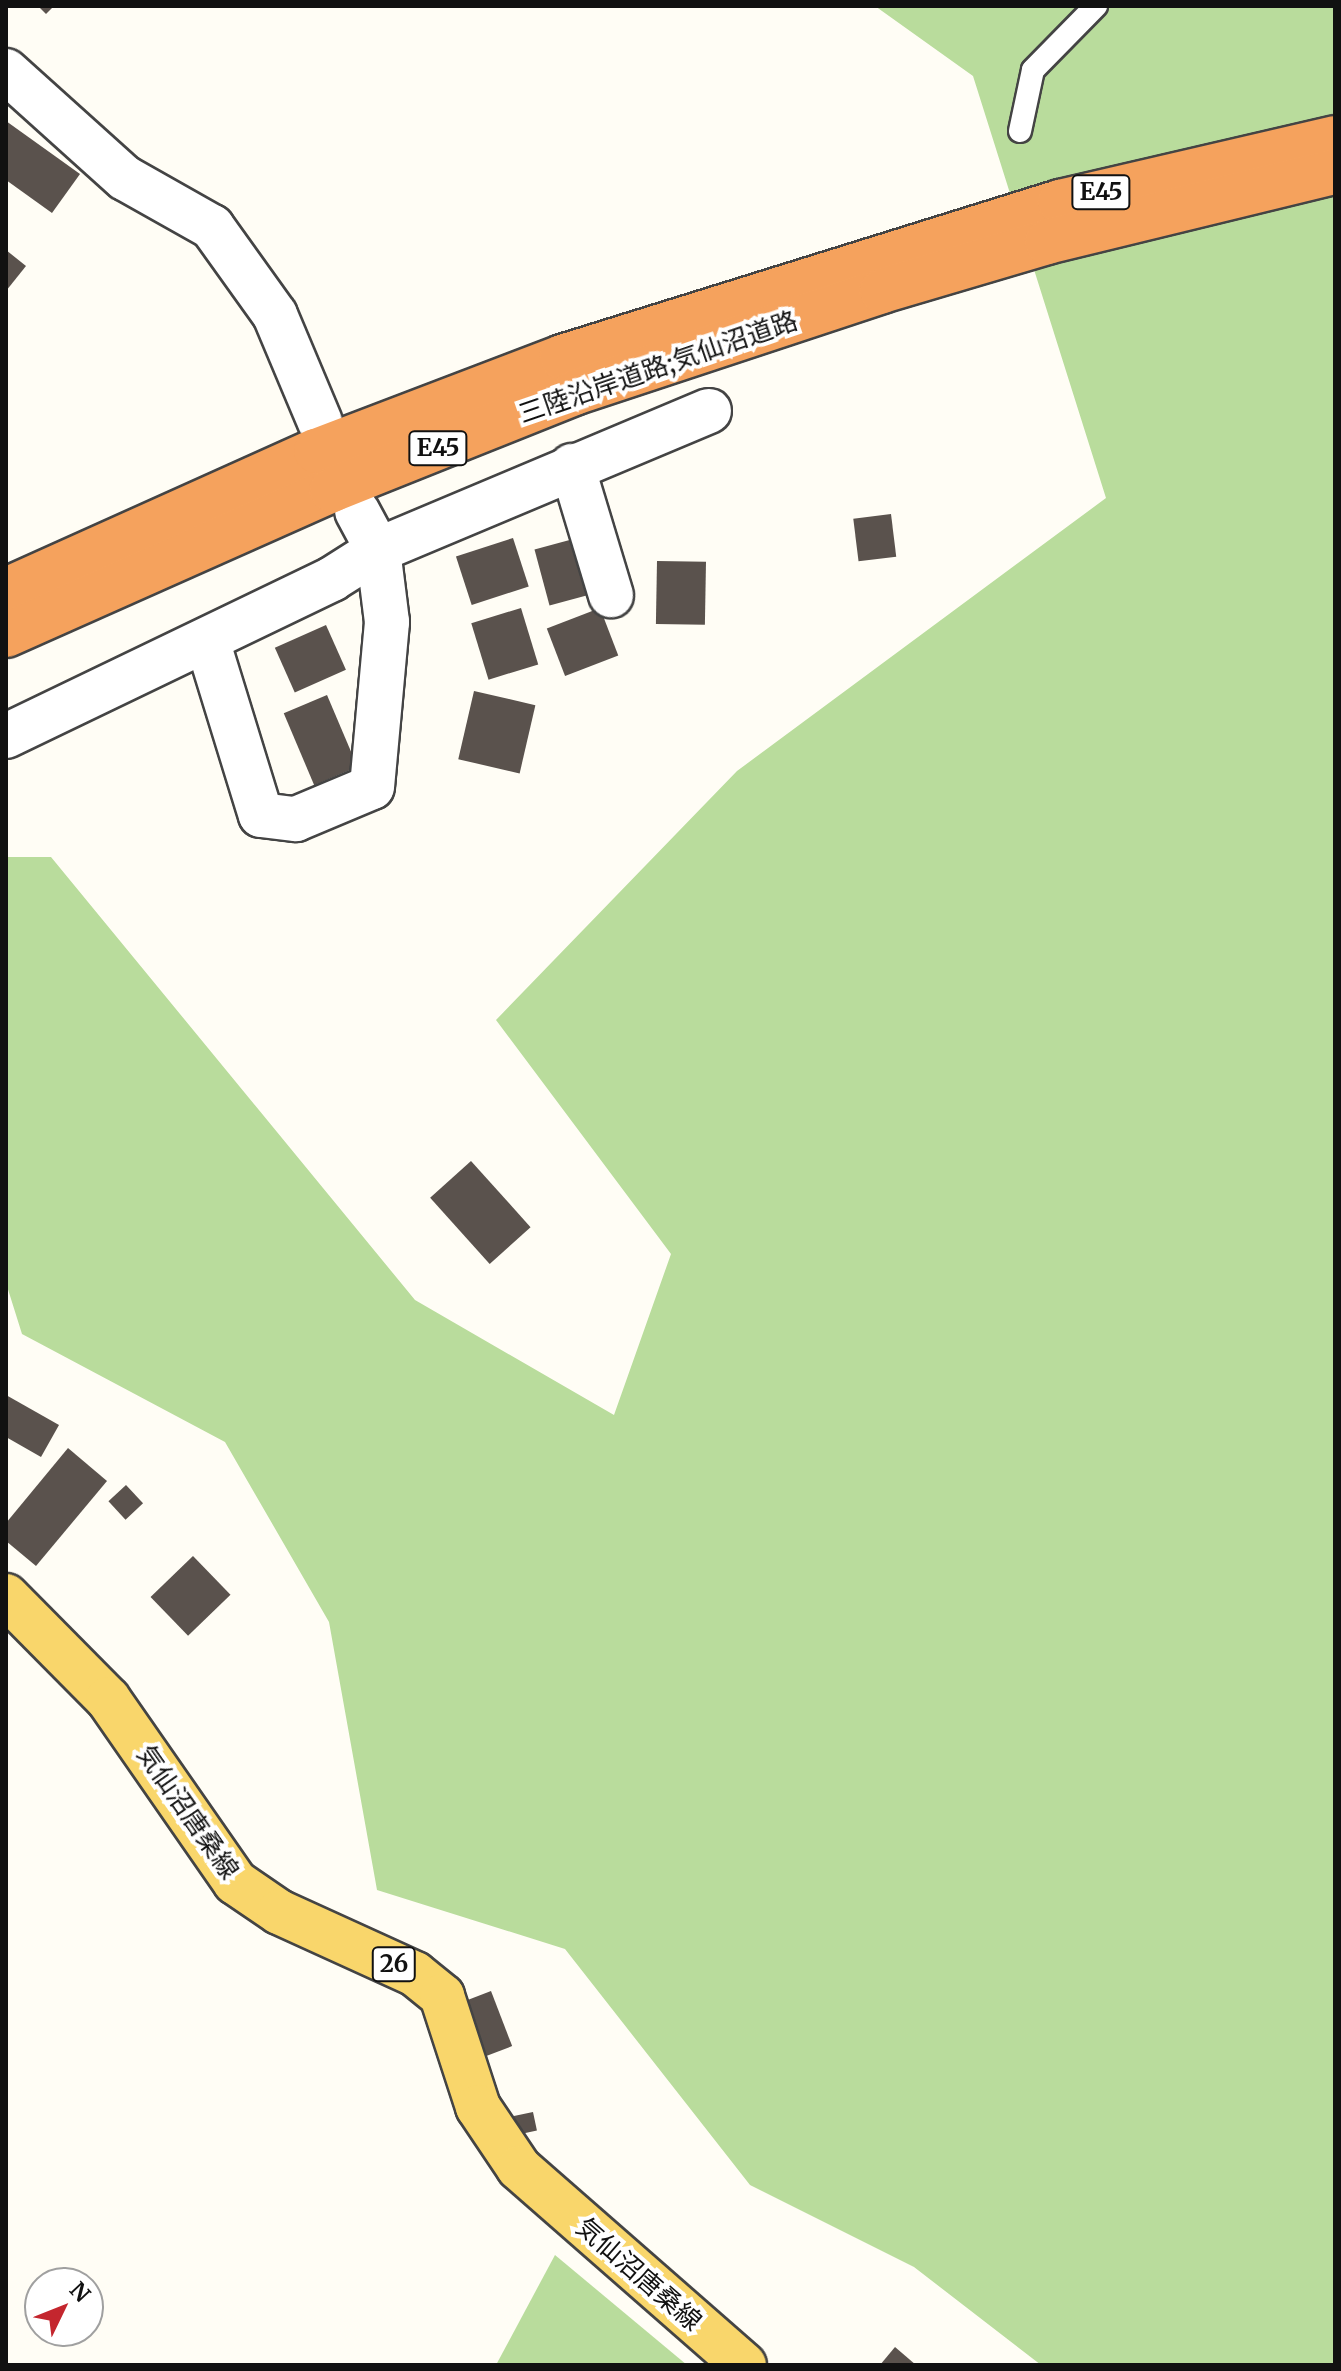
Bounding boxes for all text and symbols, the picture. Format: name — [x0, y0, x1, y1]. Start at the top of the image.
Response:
road number: E45 — [1071, 172, 1131, 212]
street label: 三陸沿岸道路;気仙沼道路 — [515, 305, 801, 429]
road number: E45 — [408, 428, 468, 468]
street label: 気仙沼唐桑線 — [130, 1739, 246, 1885]
road number: 26 — [370, 1944, 418, 1984]
street label: 気仙沼唐桑線 — [570, 2211, 708, 2337]
north arrow — [24, 2267, 104, 2347]
text: N — [64, 2276, 96, 2308]

